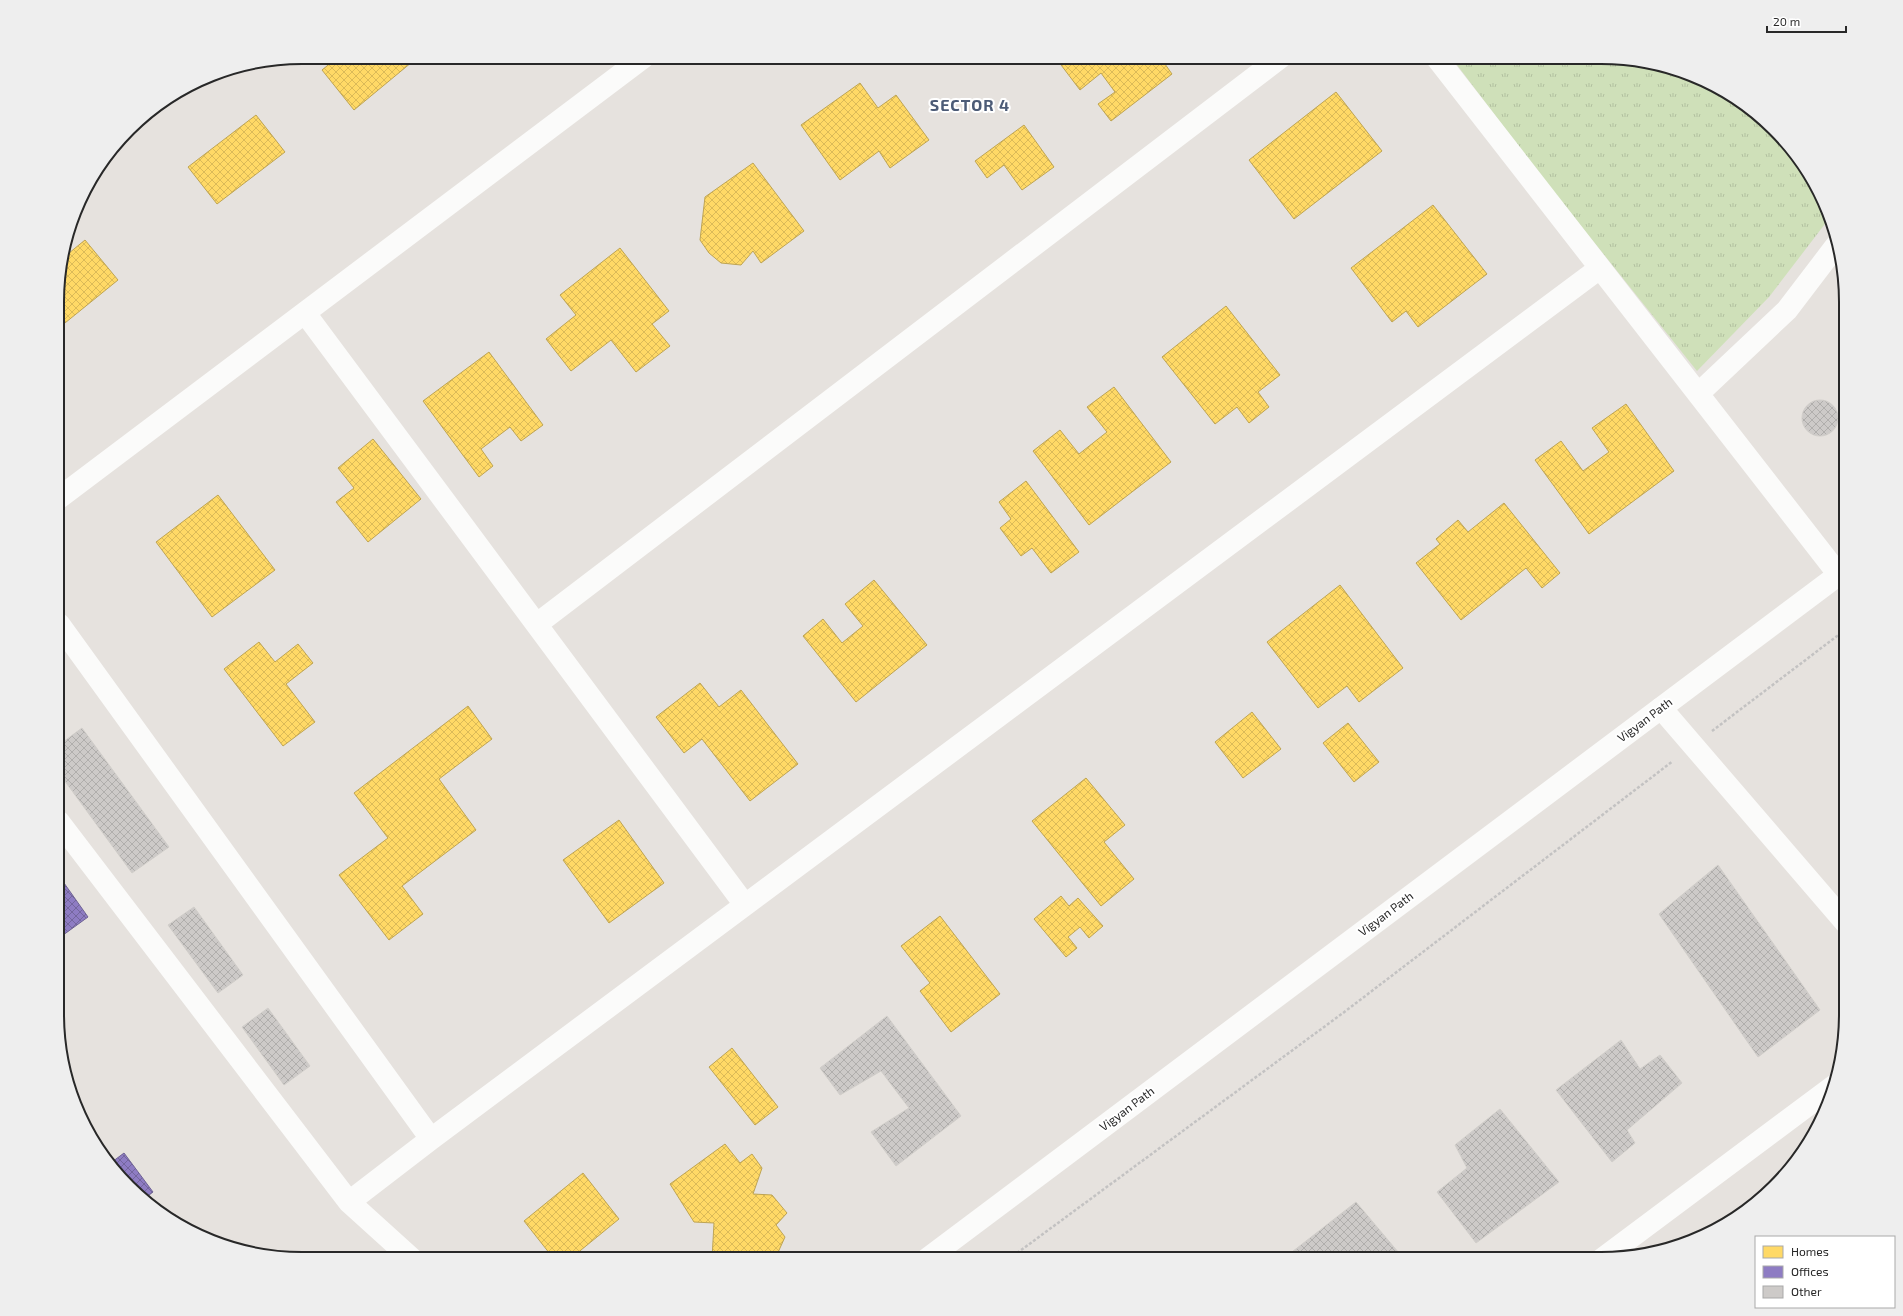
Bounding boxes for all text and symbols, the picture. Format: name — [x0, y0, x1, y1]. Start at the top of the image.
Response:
scale bar — [1767, 8, 1846, 34]
text: 20 m — [1773, 14, 1800, 28]
district label: SECTOR 4 — [930, 95, 1010, 114]
street label: Vigyan Path — [1614, 694, 1674, 744]
street label: Vigyan Path — [1355, 888, 1415, 938]
street label: Vigyan Path — [1096, 1083, 1156, 1133]
legend — [1755, 1236, 1895, 1308]
text: Homes — [1791, 1244, 1829, 1258]
text: Offices — [1791, 1264, 1828, 1278]
text: Other — [1791, 1284, 1822, 1298]

